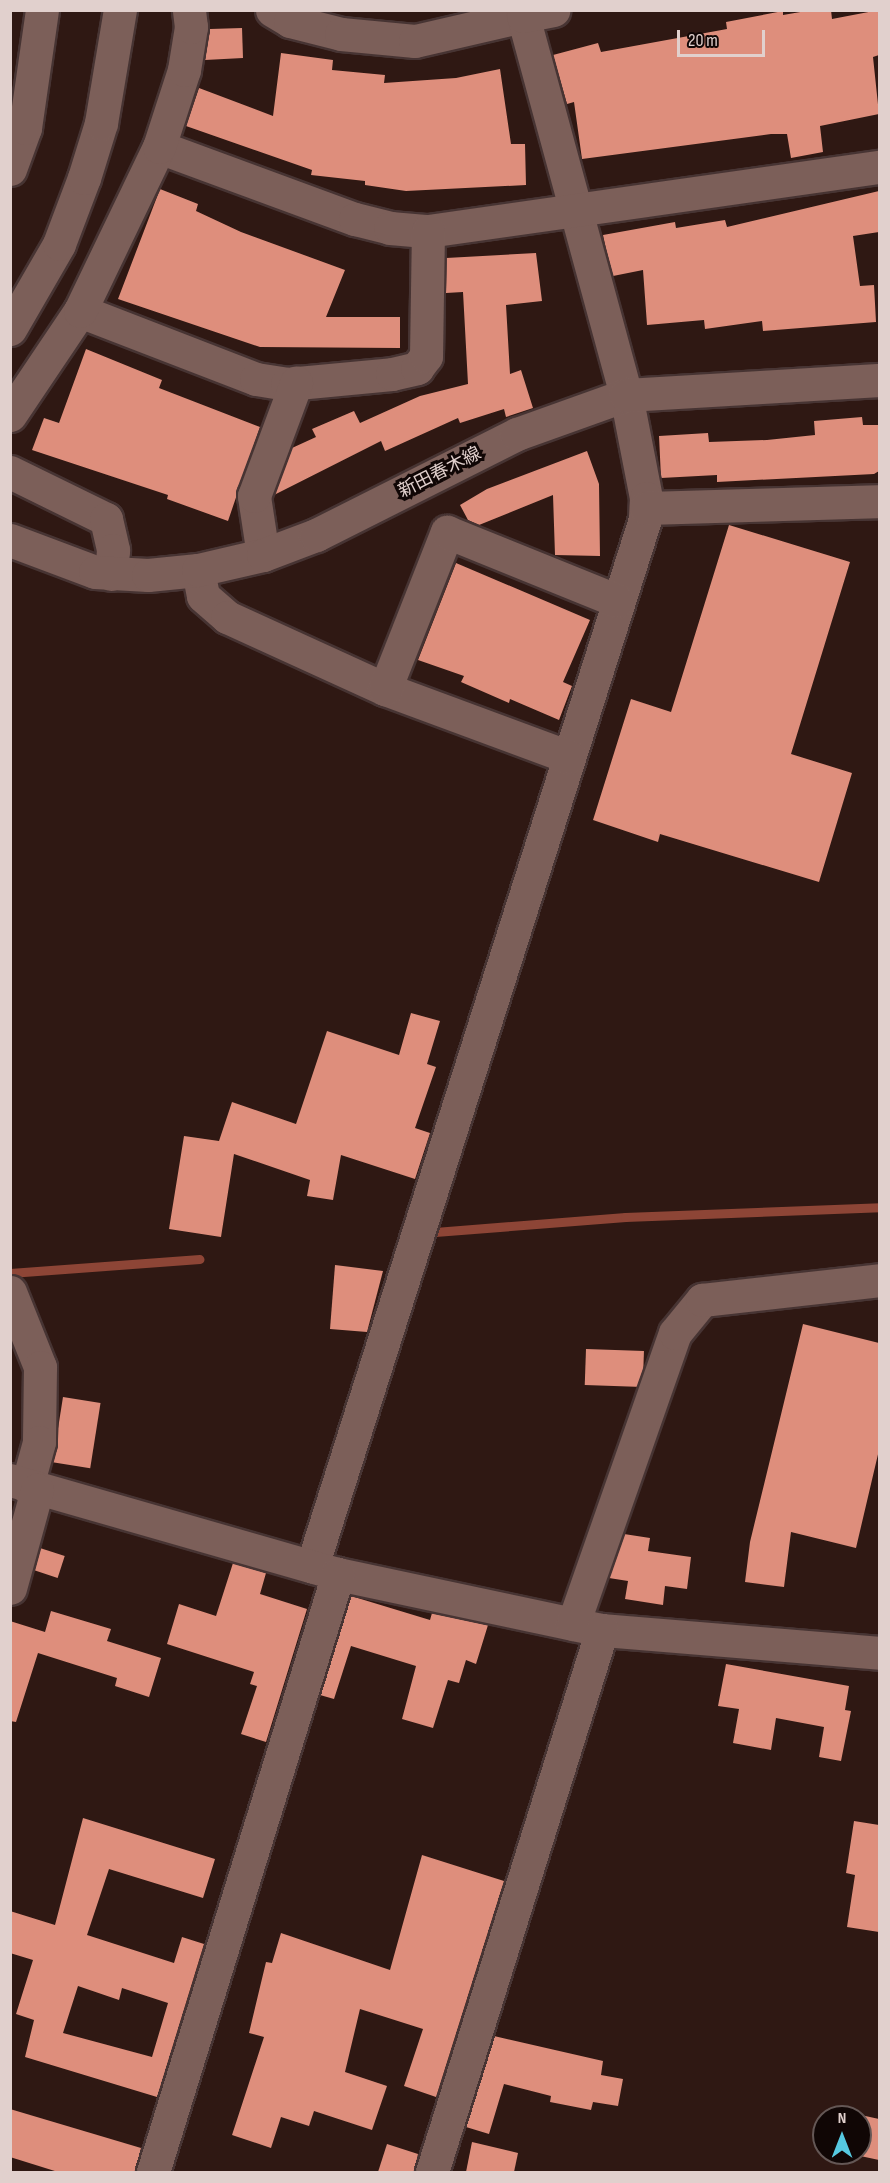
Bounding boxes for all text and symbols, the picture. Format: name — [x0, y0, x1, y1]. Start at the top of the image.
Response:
scale bar — [680, 18, 768, 56]
text: 20 m — [688, 30, 718, 51]
street label: 新田春木線 — [395, 443, 485, 503]
north arrow — [812, 2105, 872, 2165]
text: N — [838, 2109, 846, 2128]

